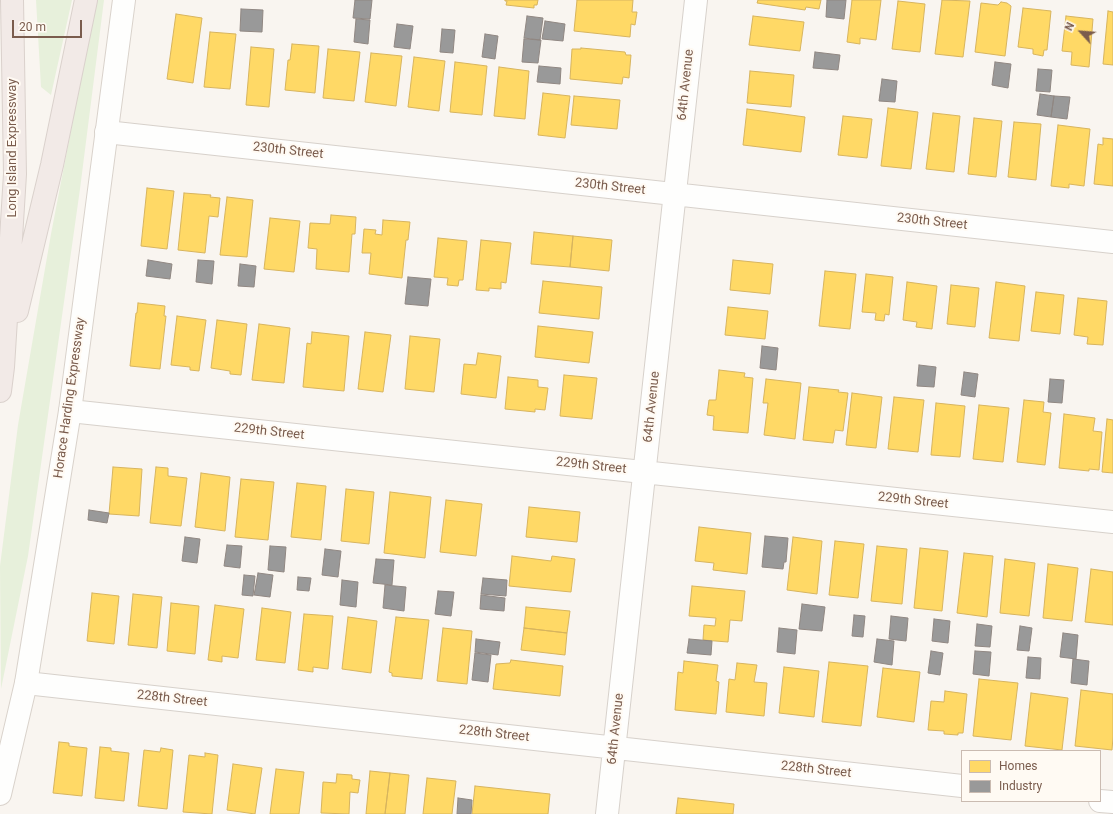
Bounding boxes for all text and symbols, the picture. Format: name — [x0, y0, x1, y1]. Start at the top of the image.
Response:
scale bar — [14, 12, 84, 38]
north arrow — [1061, 12, 1101, 52]
text: 20 m — [19, 20, 46, 34]
text: N — [1062, 20, 1077, 33]
street label: 64th Avenue — [674, 49, 698, 121]
street label: Long Island Expressway — [5, 79, 21, 217]
street label: 230th Street — [252, 140, 324, 162]
street label: 230th Street — [574, 176, 646, 198]
street label: 230th Street — [896, 211, 968, 233]
street label: Horace Harding Expressway — [51, 317, 89, 479]
street label: 64th Avenue — [640, 371, 664, 443]
street label: 229th Street — [233, 421, 305, 443]
street label: 229th Street — [555, 455, 627, 477]
street label: 229th Street — [877, 490, 949, 512]
street label: 228th Street — [136, 688, 208, 710]
street label: 64th Avenue — [604, 693, 628, 765]
street label: 228th Street — [458, 723, 530, 745]
legend — [961, 750, 1101, 802]
street label: 228th Street — [780, 759, 852, 781]
text: Homes — [999, 759, 1037, 773]
text: Industry — [999, 779, 1042, 793]

